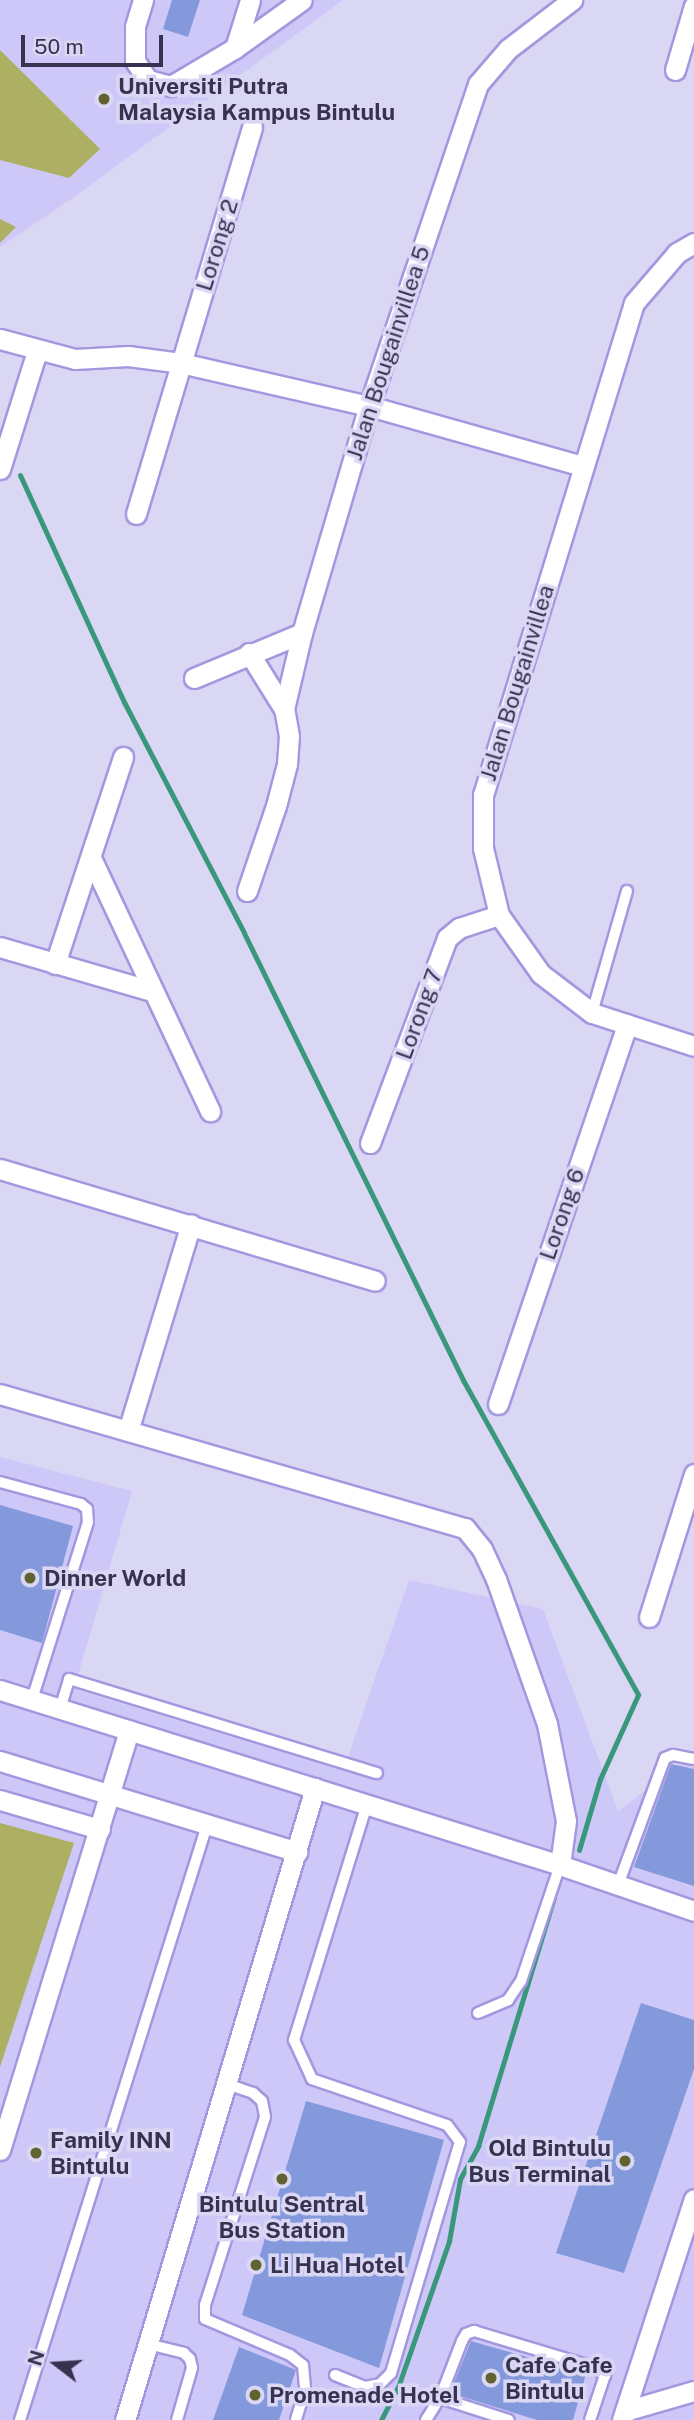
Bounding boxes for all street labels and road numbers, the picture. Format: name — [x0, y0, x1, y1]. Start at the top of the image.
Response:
street label: Lorong 2 — [190, 196, 244, 294]
street label: Jalan Bougainvillea 5 — [340, 242, 436, 464]
street label: Jalan Bougainvillea — [474, 582, 560, 784]
street label: Lorong 7 — [390, 965, 448, 1063]
street label: Lorong 6 — [533, 1165, 591, 1263]

